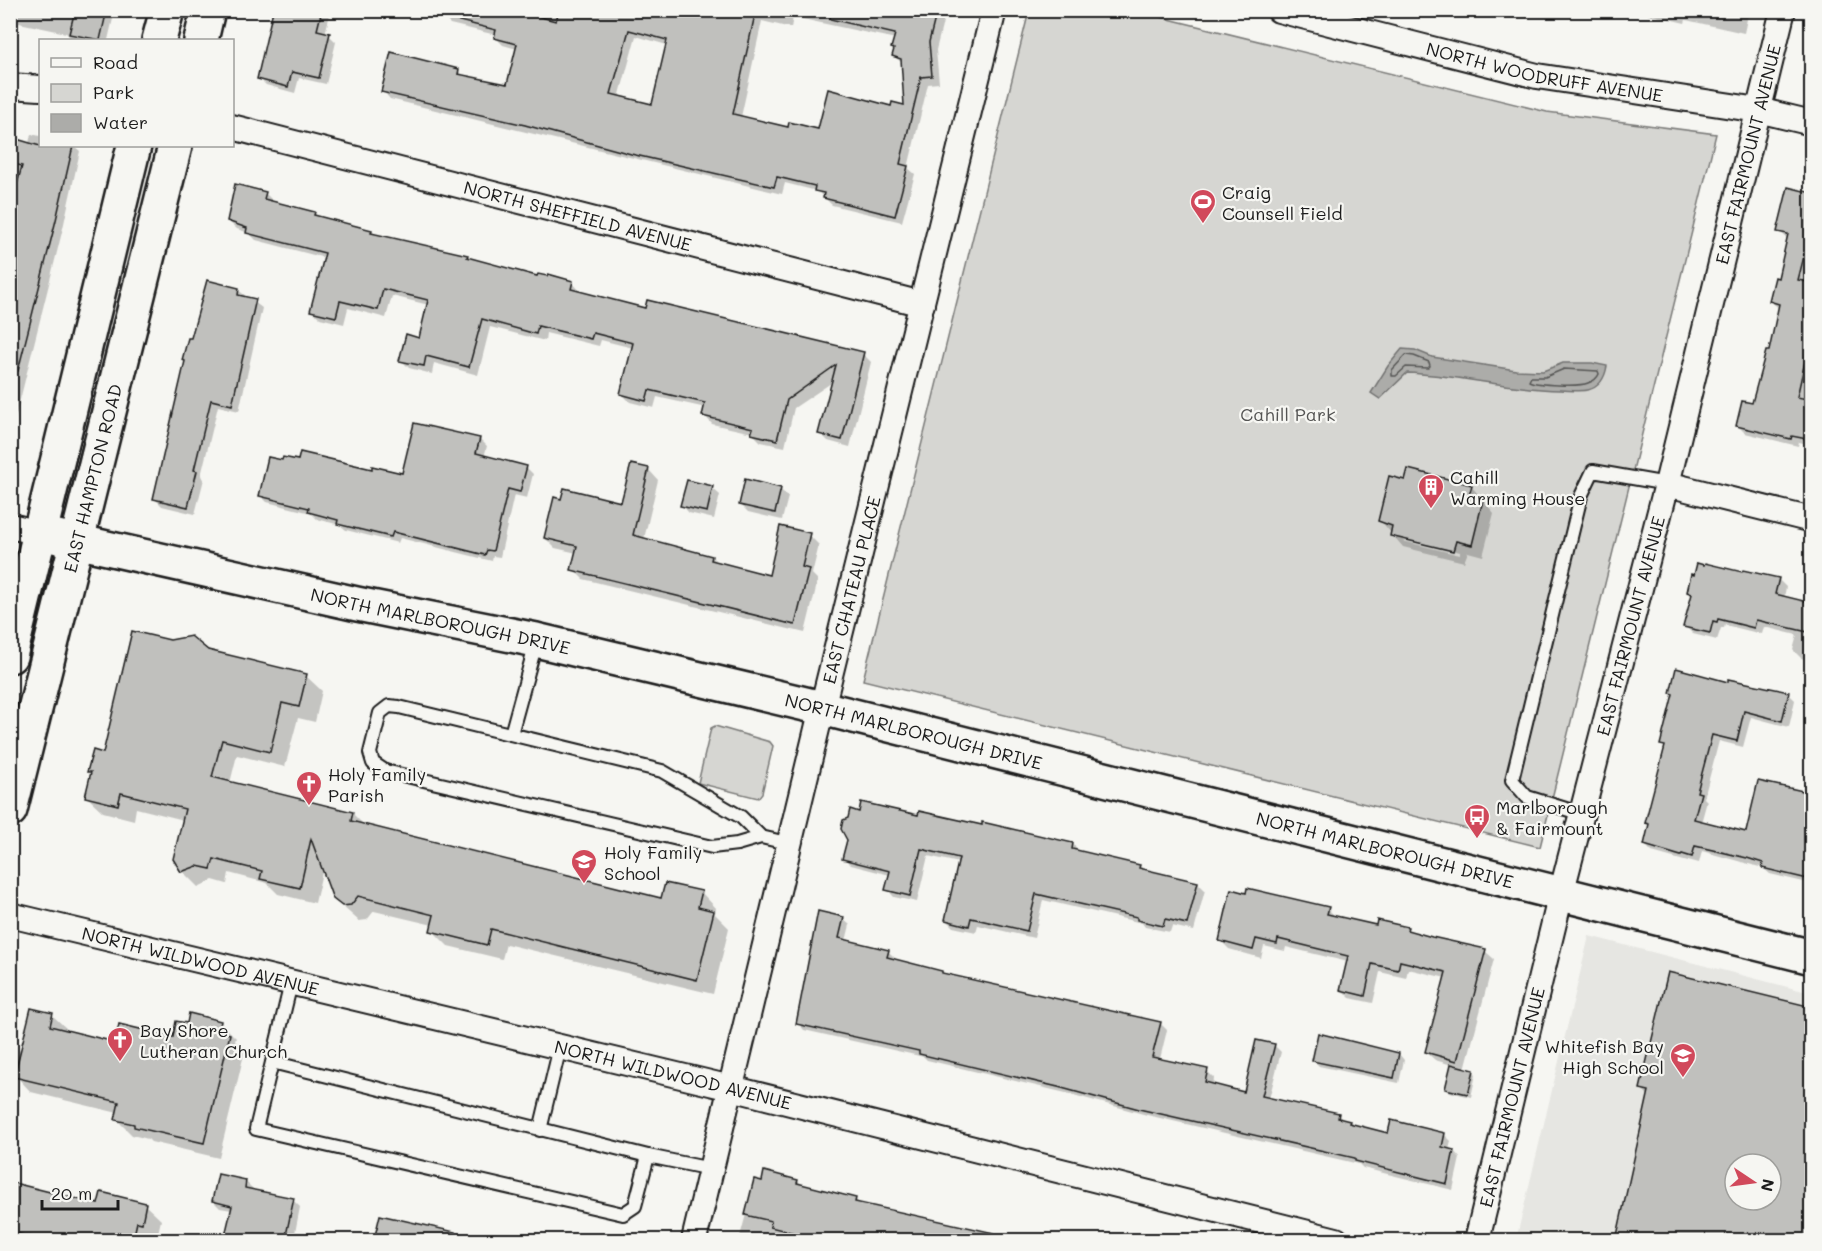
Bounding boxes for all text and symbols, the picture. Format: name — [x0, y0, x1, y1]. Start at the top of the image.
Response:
street label: NORTH WOODRUFF AVENUE — [1424, 36, 1665, 107]
legend — [39, 39, 234, 147]
street label: EAST FAIRMOUNT AVENUE — [1709, 42, 1786, 267]
text: Road — [93, 50, 138, 74]
text: Park — [93, 80, 134, 104]
text: Water — [93, 110, 148, 134]
street label: NORTH SHEFFIELD AVENUE — [461, 175, 694, 256]
place label: Craig Counsell Field — [1222, 180, 1343, 225]
sports icon: Craig Counsell Field — [1188, 187, 1218, 225]
street label: EAST HAMPTON ROAD — [58, 381, 127, 575]
park label: Cahill Park — [1240, 402, 1336, 426]
place label: Cahill Warming House — [1450, 465, 1585, 510]
building icon: Cahill Warming House — [1416, 472, 1446, 510]
street label: EAST CHATEAU PLACE — [816, 493, 886, 686]
street label: EAST FAIRMOUNT AVENUE — [1590, 514, 1670, 738]
street label: NORTH MARLBOROUGH DRIVE — [308, 582, 573, 660]
street label: NORTH MARLBOROUGH DRIVE — [783, 688, 1045, 775]
place label: Holy Family Parish — [328, 762, 426, 807]
church icon: Holy Family Parish — [294, 769, 324, 807]
place label: Marlborough & Fairmount — [1496, 795, 1607, 840]
bus stop icon: Marlborough & Fairmount — [1462, 802, 1492, 840]
street label: NORTH MARLBOROUGH DRIVE — [1254, 806, 1516, 894]
place label: Holy Family School — [604, 840, 702, 885]
school or university icon: Holy Family School — [569, 847, 599, 885]
street label: NORTH WILDWOOD AVENUE — [80, 921, 322, 1001]
street label: EAST FAIRMOUNT AVENUE — [1473, 985, 1550, 1210]
place label: Bay Shore Lutheran Church — [140, 1018, 287, 1063]
church icon: Bay Shore Lutheran Church — [105, 1025, 135, 1063]
street label: NORTH WILDWOOD AVENUE — [552, 1034, 794, 1115]
place label: Whitefish Bay High School — [1545, 1034, 1664, 1079]
school or university icon: Whitefish Bay High School — [1668, 1041, 1698, 1079]
north arrow — [1723, 1152, 1783, 1212]
scale bar — [42, 1173, 118, 1211]
text: N — [1757, 1177, 1780, 1194]
text: 20 m — [51, 1181, 92, 1205]

